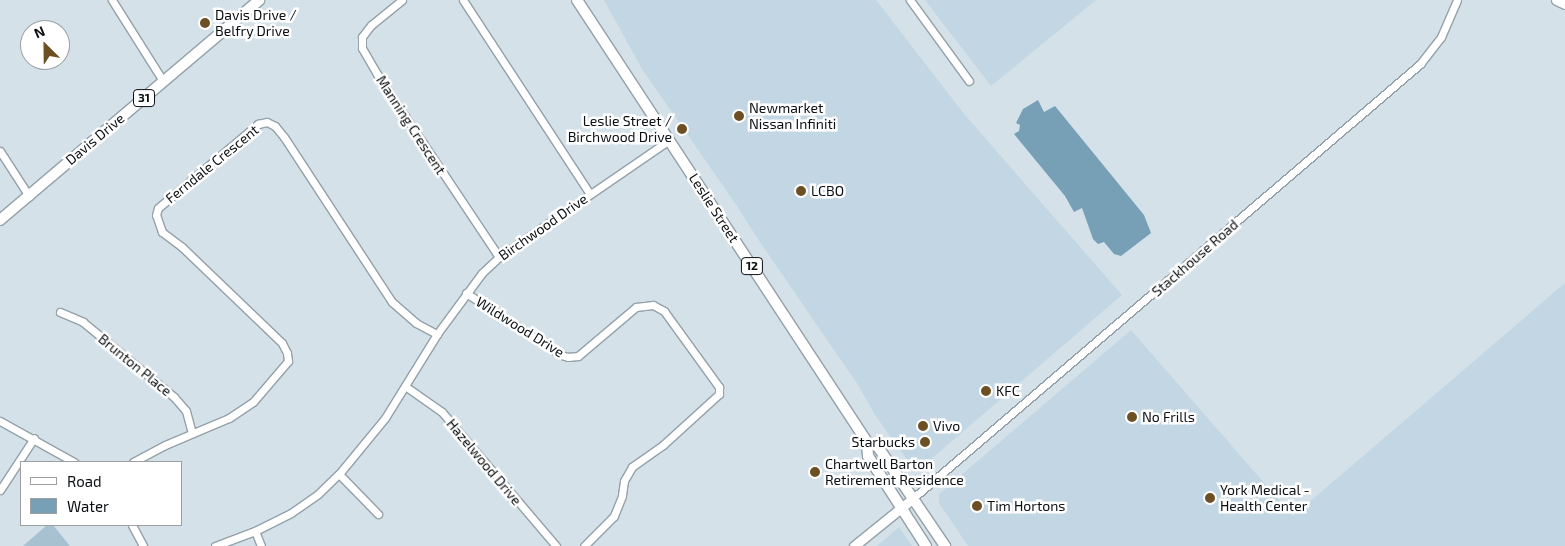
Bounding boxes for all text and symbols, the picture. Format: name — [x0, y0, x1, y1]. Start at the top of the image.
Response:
place label: Davis Drive / Belfry Drive — [215, 7, 297, 40]
marker: Davis Drive / Belfry Drive — [199, 17, 211, 29]
north arrow — [20, 20, 70, 70]
text: N — [31, 22, 47, 41]
street label: Manning Crescent — [373, 72, 449, 178]
road number: 31 — [133, 89, 155, 108]
place label: Newmarket Nissan Infiniti — [749, 100, 836, 132]
street label: Davis Drive — [62, 110, 128, 168]
marker: Newmarket Nissan Infiniti — [733, 110, 745, 122]
place label: Leslie Street / Birchwood Drive — [568, 113, 672, 146]
street label: Ferndale Crescent — [162, 121, 262, 207]
marker: Leslie Street / Birchwood Drive — [676, 123, 688, 135]
street label: Leslie Street — [685, 170, 743, 246]
place label: LCBO — [811, 183, 844, 199]
marker: LCBO — [795, 185, 807, 197]
street label: Birchwood Drive — [495, 190, 591, 264]
street label: Stackhouse Road — [1148, 216, 1242, 300]
road number: 12 — [741, 256, 763, 276]
street label: Wildwood Drive — [473, 293, 567, 361]
street label: Brunton Place — [95, 330, 175, 400]
place label: KFC — [996, 383, 1020, 399]
marker: KFC — [980, 385, 992, 397]
place label: No Frills — [1142, 409, 1195, 425]
marker: No Frills — [1126, 411, 1138, 423]
street label: Hazelwood Drive — [443, 415, 525, 509]
place label: Vivo — [933, 418, 960, 434]
marker: Vivo — [917, 420, 929, 432]
place label: Starbucks — [852, 434, 915, 450]
marker: Starbucks — [919, 436, 931, 448]
place label: Chartwell Barton Retirement Residence — [825, 456, 964, 488]
legend — [20, 461, 182, 526]
marker: Chartwell Barton Retirement Residence — [809, 466, 821, 478]
text: Road — [67, 472, 102, 490]
place label: York Medical - Health Center — [1220, 482, 1310, 514]
marker: York Medical - Health Center — [1204, 492, 1216, 504]
text: Water — [67, 497, 109, 515]
place label: Tim Hortons — [987, 498, 1065, 514]
marker: Tim Hortons — [971, 500, 983, 512]

